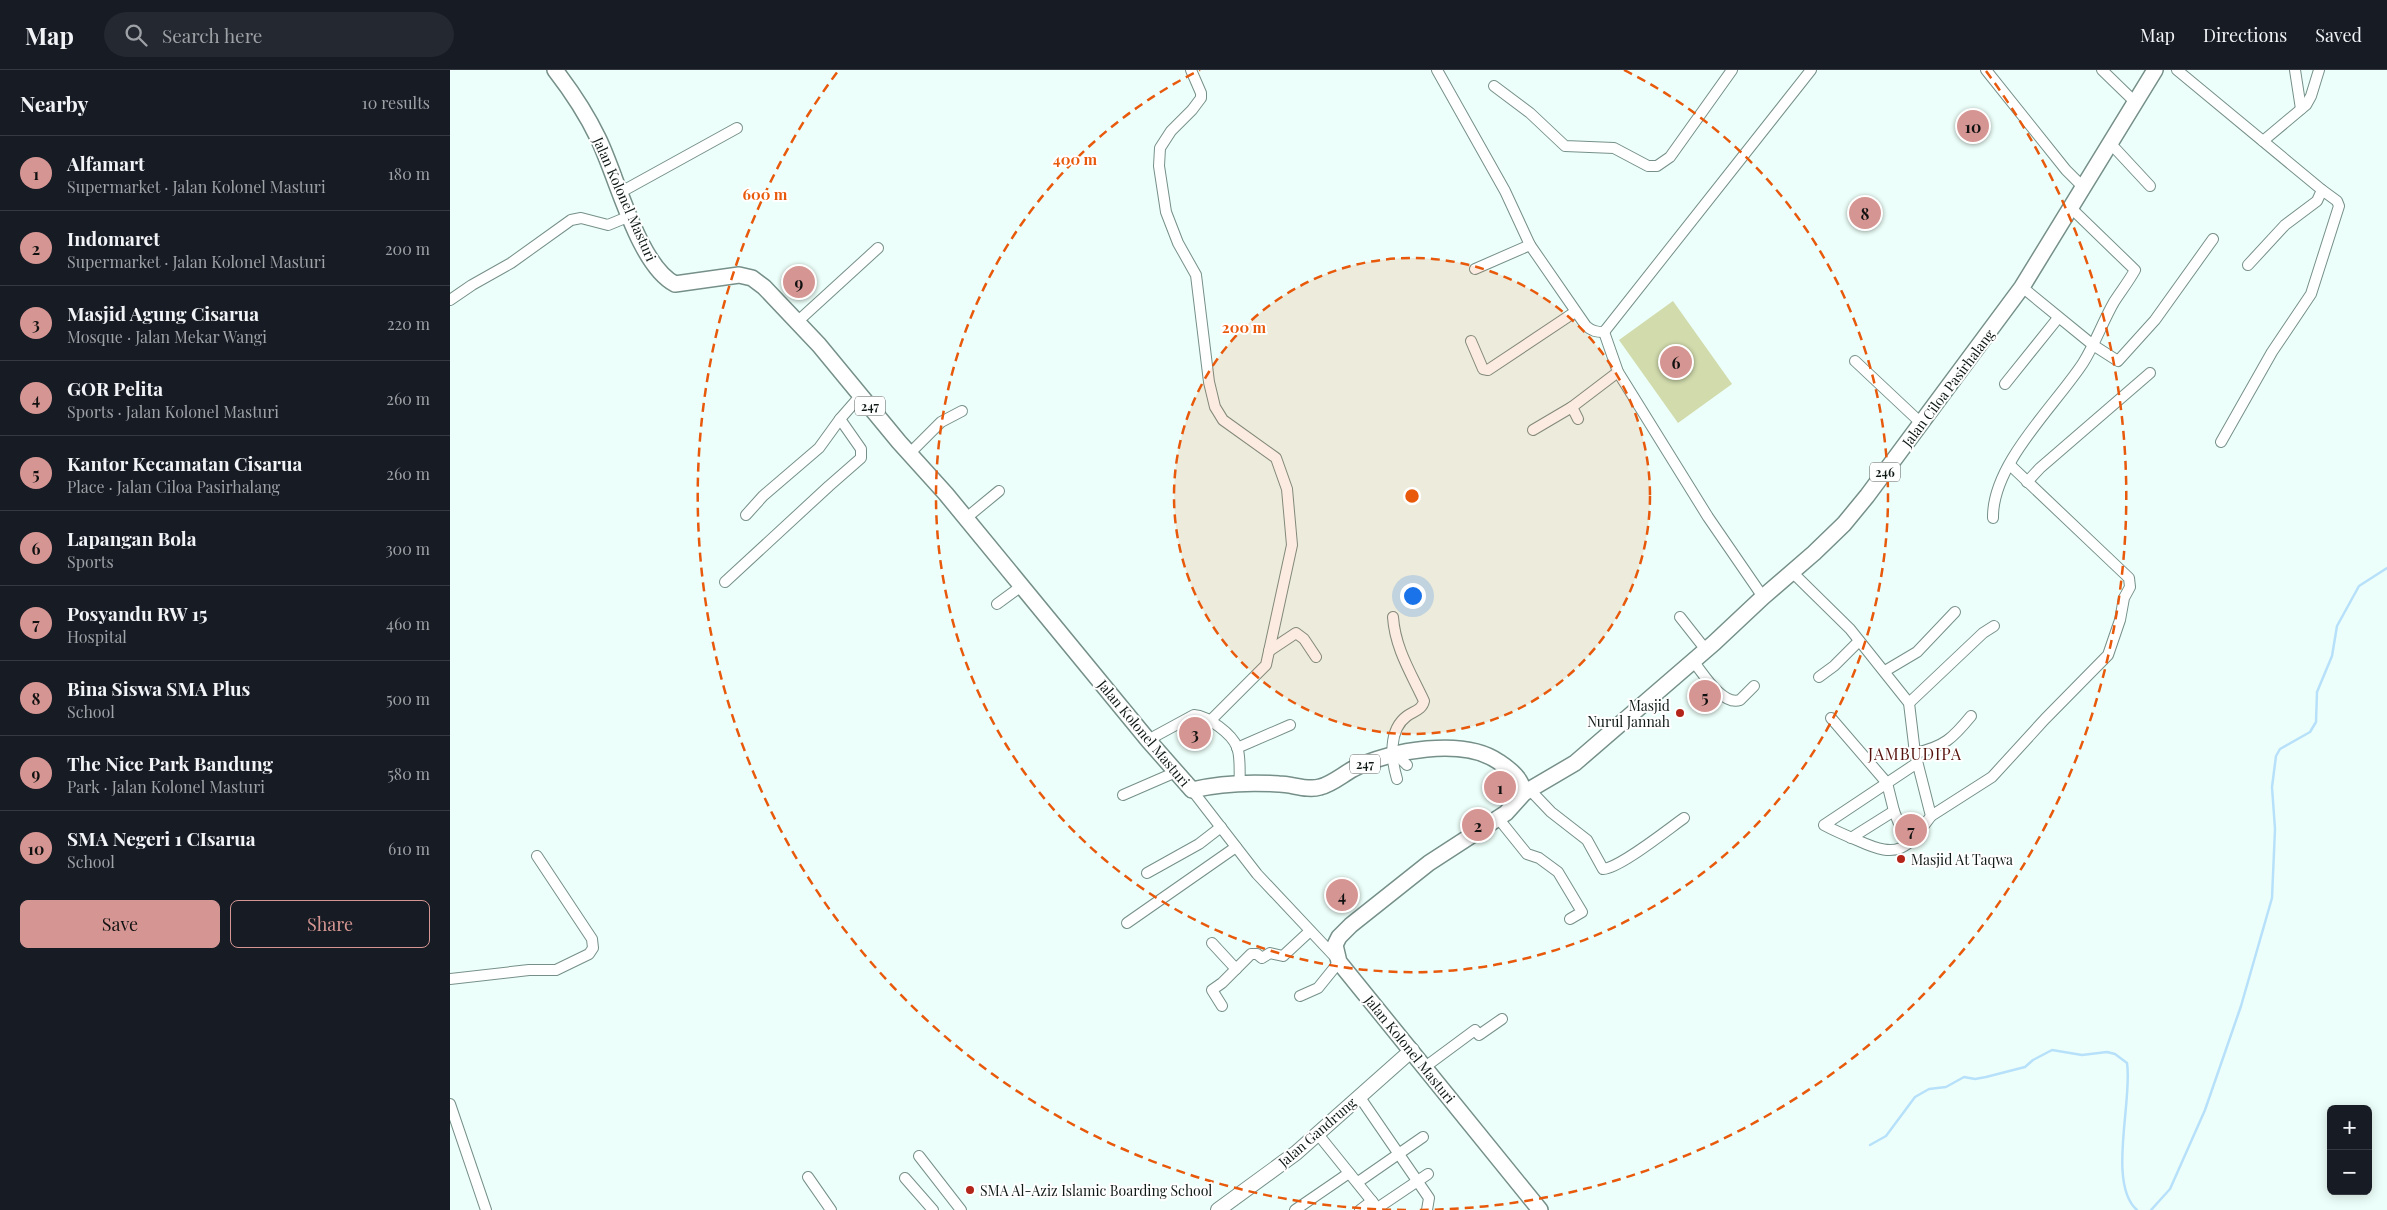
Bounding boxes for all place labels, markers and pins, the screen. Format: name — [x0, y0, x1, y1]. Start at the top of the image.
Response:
pin: 10 — [1957, 107, 1989, 145]
pin: 8 — [1849, 194, 1881, 232]
pin: 9 — [783, 263, 815, 301]
pin: 6 — [1660, 343, 1692, 381]
centre of rings — [1403, 487, 1421, 505]
pin: 5 — [1689, 677, 1721, 715]
place label: Masjid Nurul Jannah — [1587, 696, 1671, 731]
marker: Masjid Nurul Jannah — [1674, 707, 1686, 719]
pin: 3 — [1179, 714, 1211, 752]
pin: 1 — [1484, 768, 1516, 806]
pin: 2 — [1462, 806, 1494, 844]
pin: 7 — [1895, 811, 1927, 849]
place label: Masjid At Taqwa — [1911, 850, 2013, 869]
marker: Masjid At Taqwa — [1895, 853, 1907, 865]
pin: 4 — [1326, 876, 1358, 914]
place label: SMA Al-Aziz Islamic Boarding School — [980, 1181, 1212, 1200]
marker: SMA Al-Aziz Islamic Boarding School — [964, 1184, 976, 1196]

